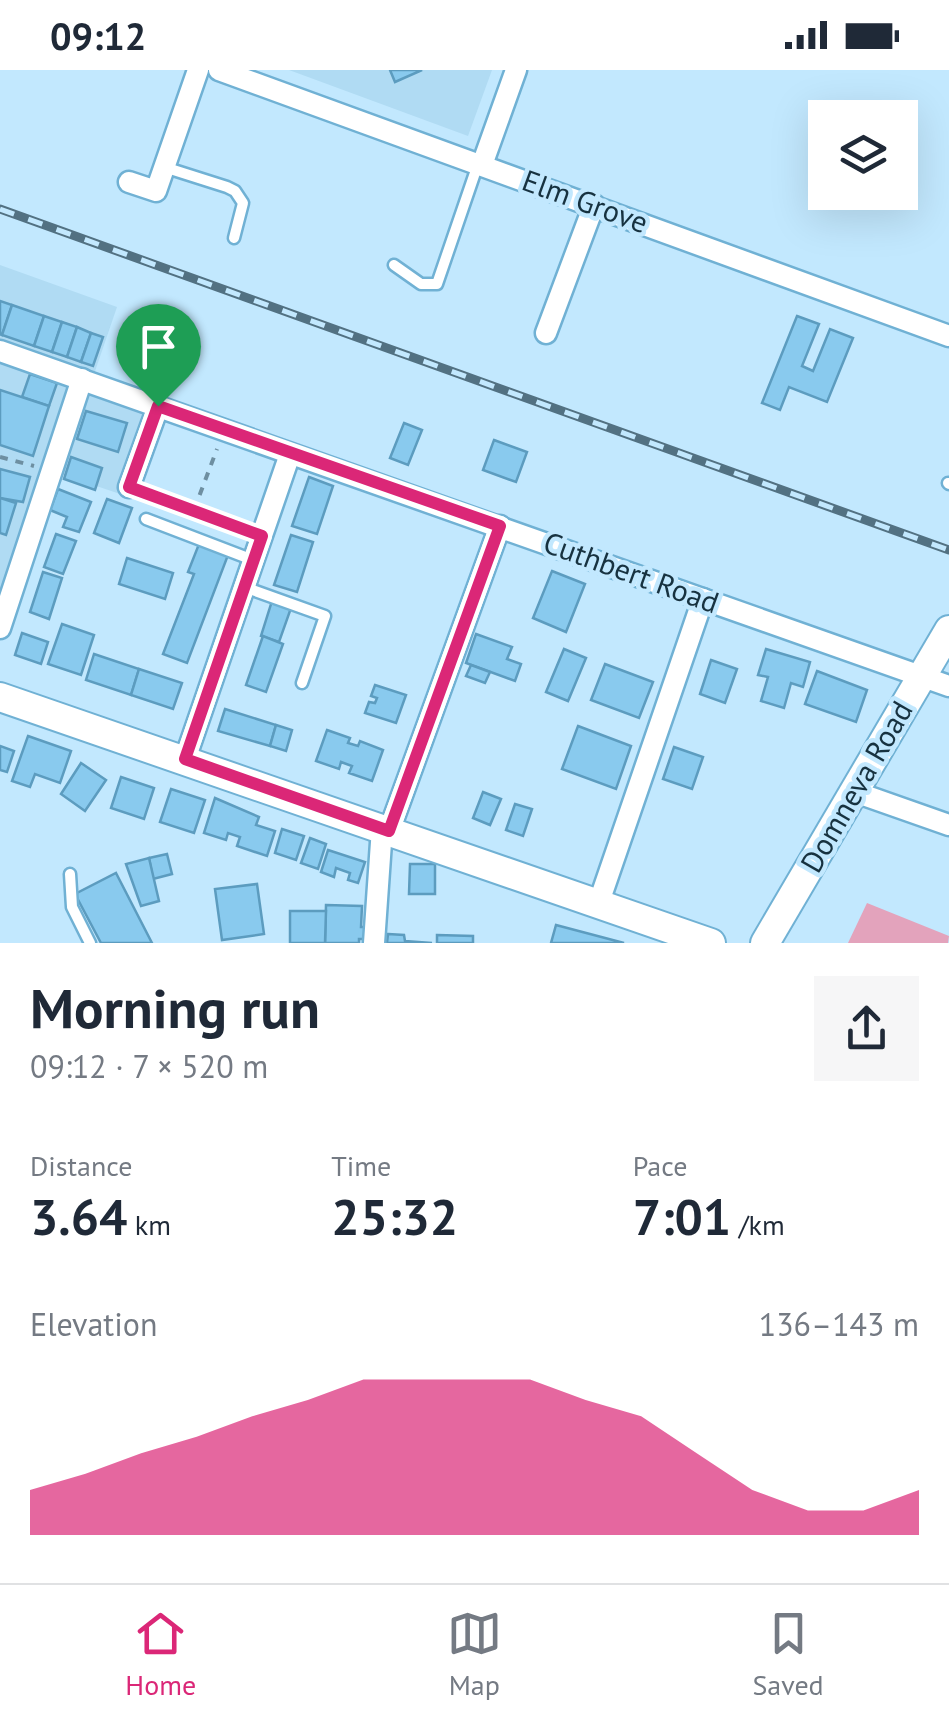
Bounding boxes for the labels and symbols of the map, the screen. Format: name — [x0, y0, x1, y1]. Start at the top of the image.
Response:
street label: Elm Grove — [517, 160, 654, 241]
pin — [116, 304, 201, 407]
street label: Cuthbert Road — [539, 522, 724, 621]
street label: Domneva Road — [791, 693, 921, 879]

